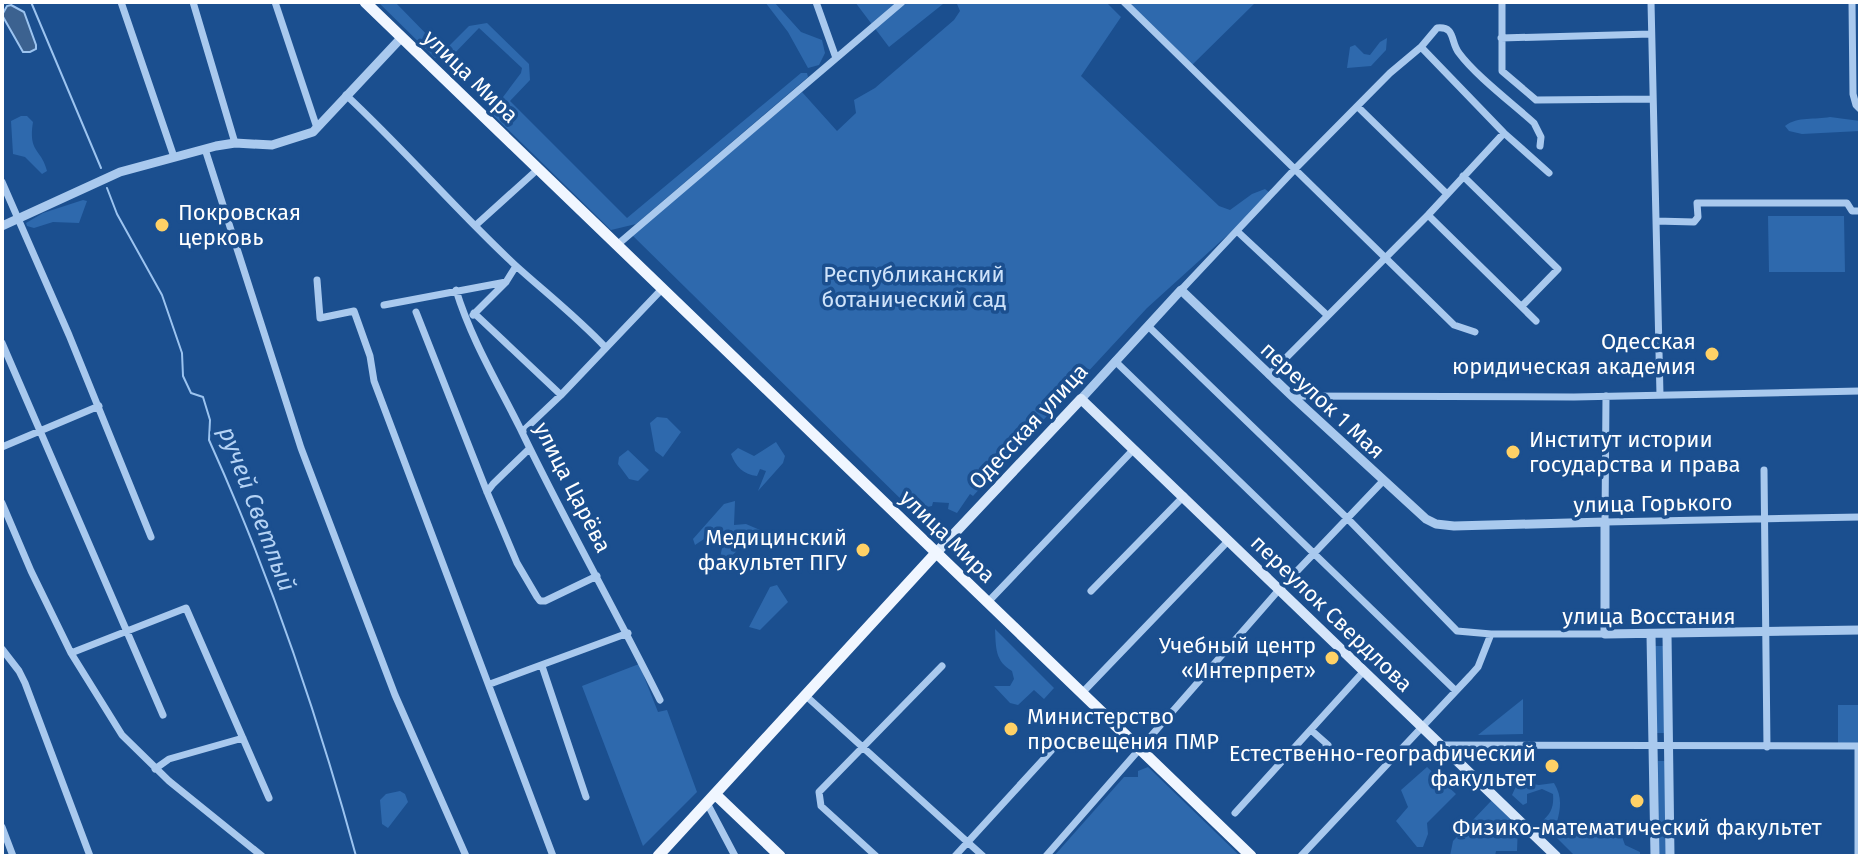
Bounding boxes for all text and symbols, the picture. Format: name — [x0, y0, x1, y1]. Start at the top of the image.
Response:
street label: улица Мира — [417, 24, 524, 129]
place label: Покровская церковь — [178, 199, 301, 251]
marker: Покровская церковь — [153, 216, 171, 234]
park label: Республиканский ботанический сад — [821, 261, 1007, 313]
place label: Одесская юридическая академия — [1452, 328, 1696, 380]
street label: переулок 1 Мая — [1255, 336, 1390, 465]
marker: Одесская юридическая академия — [1703, 345, 1721, 363]
street label: Одесская улица — [963, 358, 1094, 495]
street label: улица Царёва — [528, 417, 617, 557]
water label: ручей Светлый — [213, 423, 301, 595]
place label: Институт истории государства и права — [1529, 426, 1741, 478]
marker: Институт истории государства и права — [1504, 443, 1522, 461]
street label: улица Мира — [894, 484, 1001, 589]
street label: улица Горького — [1573, 489, 1733, 518]
place label: Медицинский факультет ПГУ — [698, 524, 847, 576]
street label: переулок Свердлова — [1245, 529, 1418, 698]
marker: Медицинский факультет ПГУ — [854, 541, 872, 559]
street label: улица Восстания — [1562, 603, 1736, 630]
place label: Учебный центр «Интерпрет» — [1159, 632, 1316, 684]
marker: Учебный центр «Интерпрет» — [1323, 649, 1341, 667]
place label: Министерство просвещения ПМР — [1027, 703, 1219, 755]
marker: Министерство просвещения ПМР — [1002, 720, 1020, 738]
place label: Естественно-географический факультет — [1229, 740, 1536, 792]
marker: Естественно-географический факультет — [1543, 757, 1561, 775]
marker: Физико-математический факультет — [1628, 792, 1646, 810]
place label: Физико-математический факультет — [1452, 814, 1822, 841]

